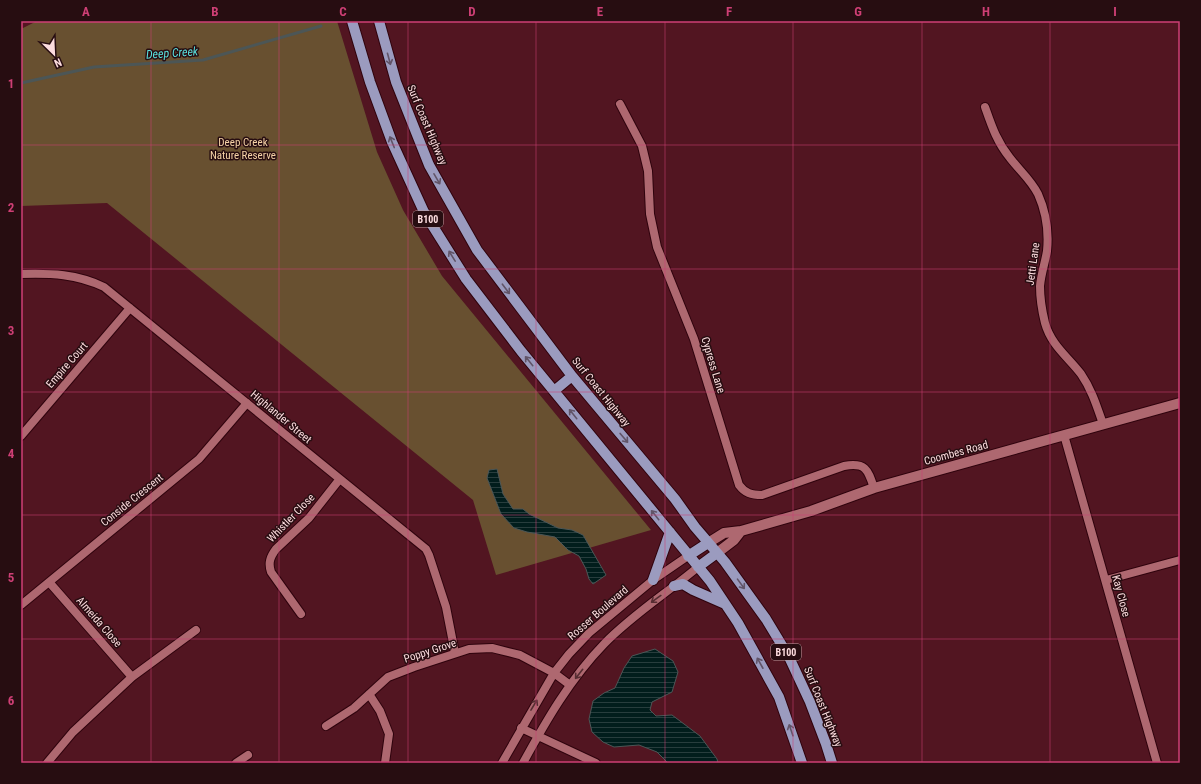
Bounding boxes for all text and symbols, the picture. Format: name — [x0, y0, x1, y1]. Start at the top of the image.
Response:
text: A — [82, 4, 90, 19]
text: B — [211, 4, 219, 19]
text: C — [339, 4, 347, 19]
text: D — [468, 4, 476, 19]
text: E — [597, 4, 604, 19]
text: F — [726, 4, 732, 19]
text: G — [854, 4, 862, 19]
text: H — [982, 4, 990, 19]
text: I — [1113, 4, 1117, 19]
north arrow — [34, 34, 74, 74]
water label: Deep Creek — [145, 44, 199, 62]
one-way arrow — [386, 52, 393, 65]
text: N — [52, 55, 64, 70]
text: 1 — [8, 76, 14, 91]
street label: Surf Coast Highway — [404, 83, 450, 167]
park label: Deep Creek Nature Reserve — [210, 136, 276, 162]
one-way arrow — [387, 136, 395, 148]
one-way arrow — [434, 173, 441, 185]
text: 2 — [8, 200, 15, 215]
road number: B100 — [413, 211, 443, 227]
street label: Jetti Lane — [1024, 242, 1042, 286]
one-way arrow — [448, 251, 456, 262]
one-way arrow — [502, 283, 511, 294]
text: 3 — [8, 323, 14, 338]
street label: Cypress Lane — [698, 335, 728, 395]
street label: Empire Court — [44, 339, 90, 391]
one-way arrow — [525, 355, 534, 366]
street label: Surf Coast Highway — [569, 355, 633, 430]
street label: Highlander Street — [248, 388, 314, 446]
one-way arrow — [568, 408, 577, 419]
one-way arrow — [619, 433, 628, 444]
street label: Coombes Road — [923, 438, 989, 468]
text: 4 — [8, 446, 15, 461]
street label: Conside Crescent — [98, 471, 166, 529]
street label: Whistler Close — [265, 491, 317, 545]
one-way arrow — [650, 509, 659, 520]
text: 5 — [8, 570, 15, 585]
street label: Kay Close — [1109, 574, 1133, 618]
one-way arrow — [736, 579, 745, 590]
street label: Rosser Boulevard — [565, 583, 631, 643]
street label: Almeida Close — [74, 594, 124, 650]
one-way arrow — [651, 595, 662, 603]
street label: Poppy Grove — [402, 636, 458, 666]
road number: B100 — [771, 644, 801, 660]
one-way arrow — [756, 657, 764, 669]
street label: Surf Coast Highway — [801, 665, 845, 749]
one-way arrow — [574, 668, 583, 679]
text: 6 — [8, 693, 15, 708]
one-way arrow — [531, 699, 539, 711]
one-way arrow — [787, 724, 795, 736]

